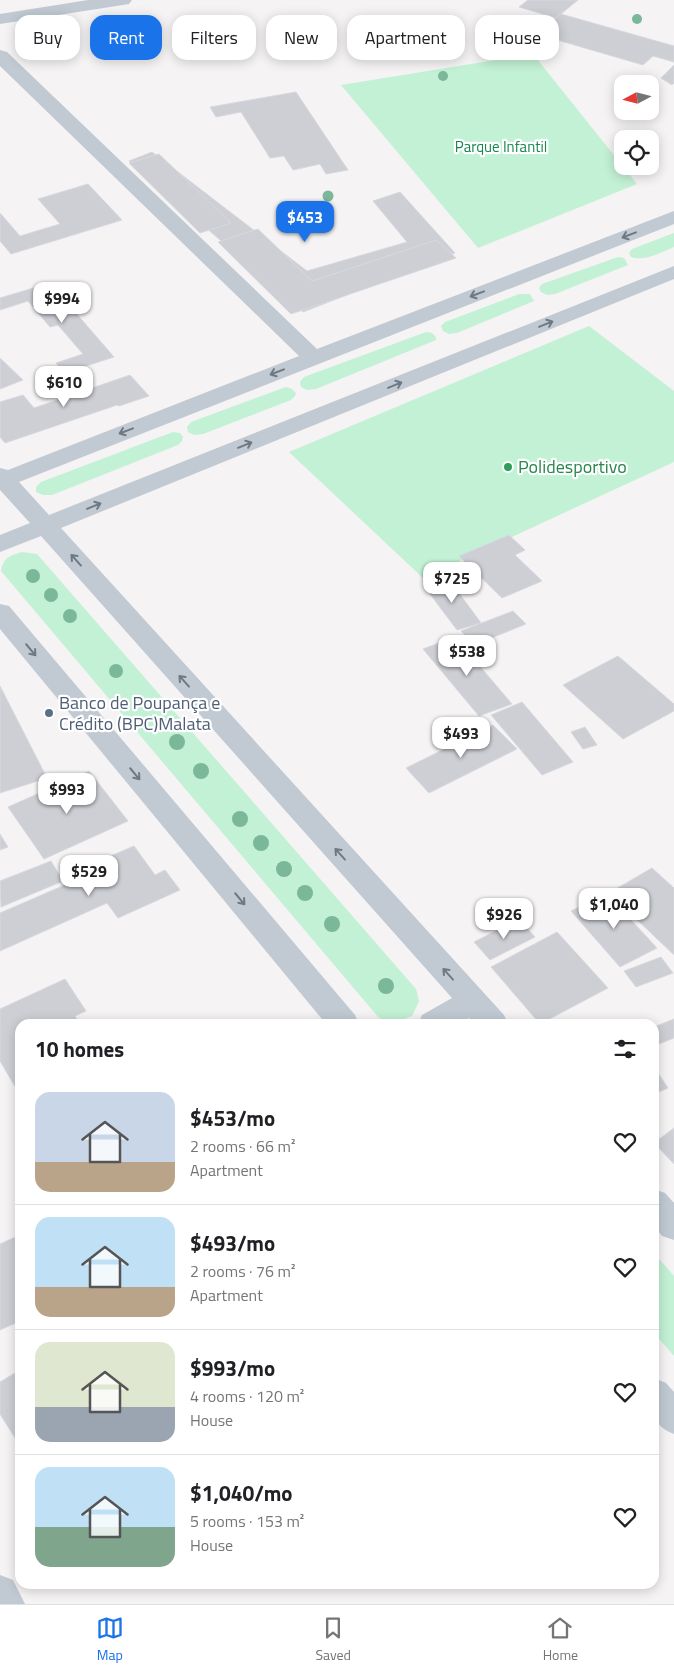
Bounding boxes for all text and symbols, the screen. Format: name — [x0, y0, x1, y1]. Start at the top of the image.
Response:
chip: Buy — [15, 15, 80, 60]
chip: Rent — [90, 15, 162, 60]
chip: Filters — [172, 15, 256, 60]
chip: New — [266, 15, 337, 60]
chip: Apartment — [347, 15, 465, 60]
chip: House — [475, 15, 559, 60]
north arrow — [614, 75, 659, 120]
map controls — [614, 75, 659, 175]
button: locate — [614, 130, 659, 175]
park label: Parque Infantil — [455, 135, 547, 158]
pin: $453 — [275, 200, 335, 243]
text: $453 — [287, 205, 323, 229]
one-way arrow — [621, 231, 637, 240]
pin: $994 — [32, 282, 92, 324]
text: $994 — [44, 286, 80, 310]
one-way arrow — [470, 290, 485, 299]
one-way arrow — [538, 318, 553, 328]
pin: $610 — [34, 366, 94, 408]
one-way arrow — [270, 368, 285, 377]
text: $610 — [46, 370, 82, 394]
one-way arrow — [387, 379, 402, 389]
one-way arrow — [118, 428, 133, 437]
one-way arrow — [237, 440, 252, 449]
place label: Polidesportivo — [518, 453, 627, 480]
marker: Polidesportivo — [502, 461, 514, 473]
one-way arrow — [86, 501, 101, 511]
one-way arrow — [70, 553, 82, 566]
pin: $725 — [422, 562, 482, 604]
text: $725 — [434, 566, 470, 590]
pin: $538 — [437, 634, 497, 677]
text: $538 — [449, 639, 485, 663]
one-way arrow — [26, 643, 37, 656]
one-way arrow — [179, 674, 190, 687]
place label: Banco de Poupança e Crédito (BPC)Malata — [59, 689, 220, 737]
marker: Banco de Poupança e Crédito (BPC)Malata — [43, 707, 55, 719]
pin: $493 — [431, 716, 491, 759]
text: $493 — [443, 721, 479, 745]
one-way arrow — [130, 768, 141, 781]
pin: $993 — [37, 772, 97, 815]
text: $993 — [49, 777, 85, 801]
one-way arrow — [334, 847, 346, 860]
pin: $529 — [59, 854, 119, 897]
text: $529 — [71, 859, 107, 883]
pin: $1,040 — [573, 888, 655, 930]
one-way arrow — [234, 892, 245, 905]
text: $1,040 — [589, 892, 639, 916]
pin: $926 — [474, 898, 534, 940]
text: $926 — [486, 902, 522, 926]
one-way arrow — [443, 968, 454, 981]
text: 10 homes — [35, 1033, 124, 1065]
icon: filters — [611, 1035, 639, 1063]
text: $453/mo — [190, 1102, 275, 1134]
icon: home — [75, 1112, 135, 1172]
icon: heart — [611, 1128, 639, 1156]
text: 2 rooms · 66 m² — [190, 1134, 295, 1158]
text: Apartment — [190, 1158, 263, 1182]
text: $493/mo — [190, 1227, 275, 1259]
icon: home — [75, 1237, 135, 1297]
icon: heart — [611, 1253, 639, 1281]
text: 2 rooms · 76 m² — [190, 1259, 295, 1283]
text: Apartment — [190, 1283, 263, 1307]
text: $993/mo — [190, 1352, 275, 1384]
icon: home — [75, 1362, 135, 1422]
icon: heart — [611, 1378, 639, 1406]
text: 4 rooms · 120 m² — [190, 1384, 304, 1408]
text: House — [190, 1408, 233, 1432]
text: $1,040/mo — [190, 1477, 292, 1509]
icon: home — [75, 1487, 135, 1547]
icon: heart — [611, 1503, 639, 1531]
text: 5 rooms · 153 m² — [190, 1509, 304, 1533]
text: House — [190, 1533, 233, 1557]
tab: Map — [96, 1614, 124, 1665]
tab: Saved — [315, 1614, 351, 1665]
tab: Home — [543, 1614, 578, 1665]

